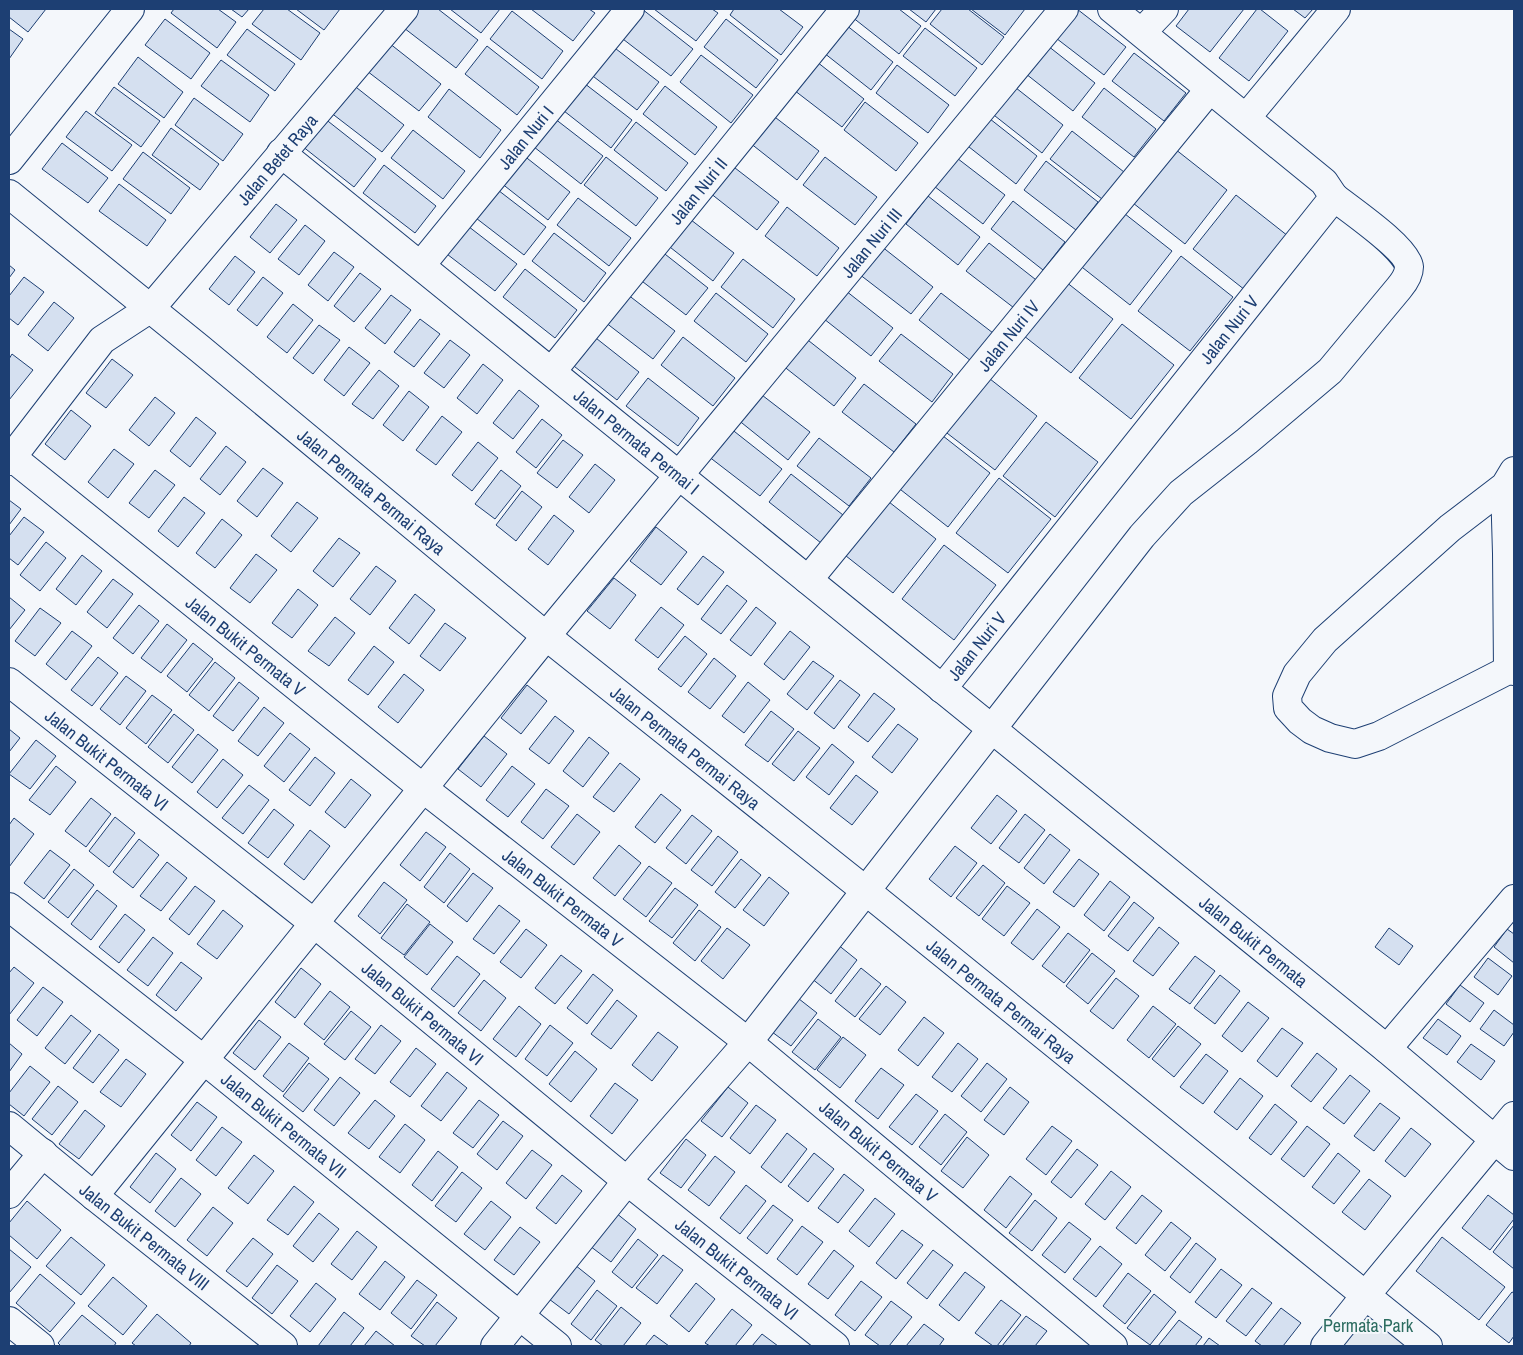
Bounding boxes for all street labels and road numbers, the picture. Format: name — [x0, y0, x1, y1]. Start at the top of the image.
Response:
street label: Jalan Nuri I — [492, 100, 559, 174]
street label: Jalan Betet Raya — [231, 108, 323, 210]
street label: Jalan Nuri II — [663, 152, 733, 229]
street label: Jalan Nuri III — [835, 202, 907, 283]
street label: Jalan Nuri V — [1194, 290, 1264, 369]
street label: Jalan Nuri IV — [971, 294, 1045, 376]
street label: Jalan Permata Permai I — [569, 383, 705, 500]
street label: Jalan Permata Permai Raya — [292, 422, 451, 560]
street label: Jalan Bukit Permata V — [181, 590, 311, 702]
street label: Jalan Nuri V — [941, 606, 1011, 686]
street label: Jalan Permata Permai Raya — [605, 680, 766, 815]
street label: Jalan Bukit Permata VI — [40, 703, 174, 816]
street label: Jalan Bukit Permata V — [497, 842, 629, 953]
street label: Jalan Bukit Permata — [1194, 890, 1313, 993]
street label: Jalan Permata Permai Raya — [921, 933, 1081, 1069]
street label: Jalan Bukit Permata VI — [357, 955, 489, 1071]
street label: Jalan Bukit Permata VII — [216, 1066, 352, 1184]
street label: Jalan Bukit Permata V — [814, 1094, 943, 1208]
street label: Jalan Bukit Permata VIII — [75, 1177, 215, 1296]
street label: Jalan Bukit Permata VI — [670, 1212, 804, 1325]

